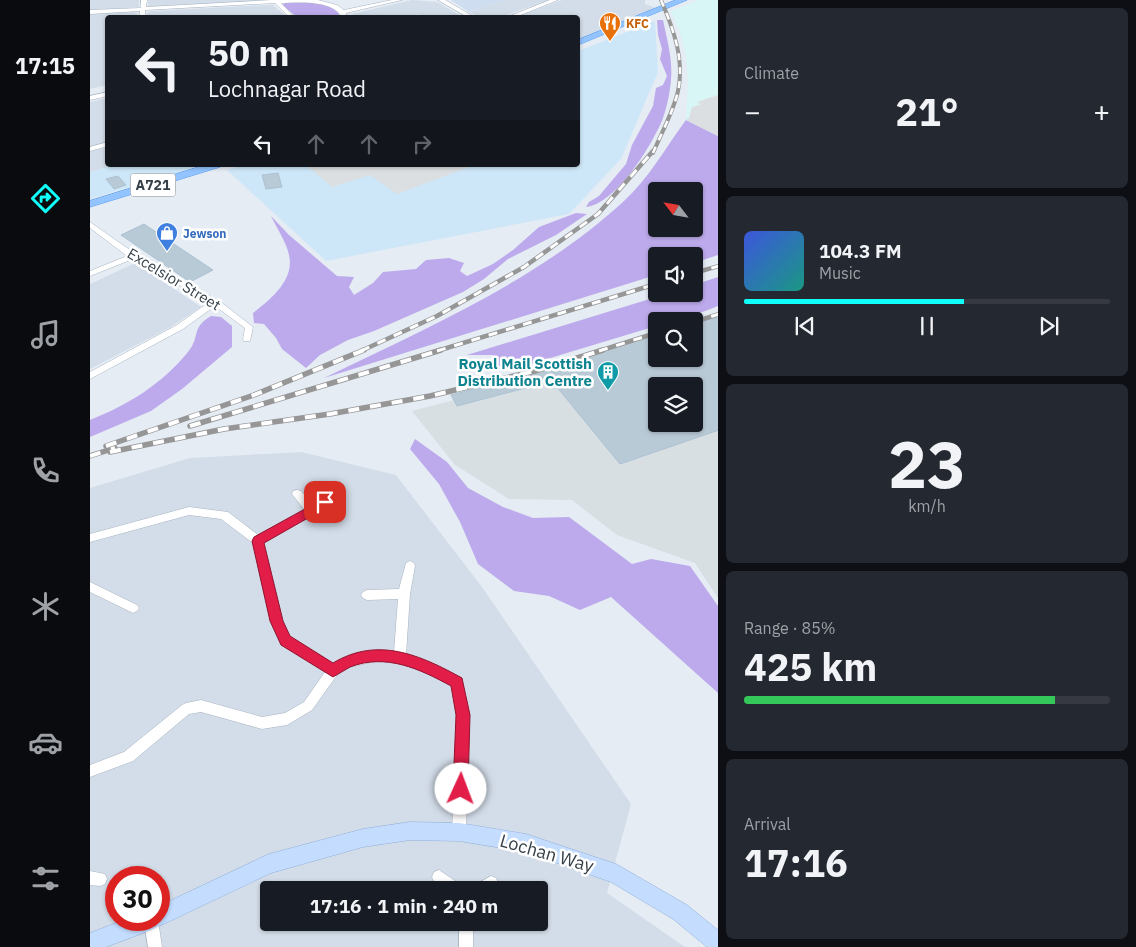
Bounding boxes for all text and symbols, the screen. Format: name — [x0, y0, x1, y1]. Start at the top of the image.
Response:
restaurant icon: KFC — [598, 11, 622, 42]
place label: KFC — [626, 16, 649, 31]
text: 50 m — [208, 30, 290, 76]
icon: left — [125, 35, 190, 100]
text: 17:15 — [15, 51, 75, 80]
text: Climate — [744, 63, 799, 83]
text: Lochnagar Road — [208, 74, 366, 103]
text: 21° — [895, 87, 959, 136]
text: − — [744, 93, 761, 130]
text: + — [1093, 93, 1110, 130]
icon: left — [249, 130, 277, 158]
icon: ahead — [302, 130, 330, 158]
icon: ahead — [355, 130, 383, 158]
icon: right — [408, 130, 436, 158]
road number: A721 — [130, 174, 176, 196]
icon: directions — [28, 181, 63, 216]
north arrow — [648, 182, 702, 238]
map controls — [648, 182, 703, 432]
shop icon: Jewson — [155, 221, 179, 252]
place label: Jewson — [183, 226, 226, 241]
text: 104.3 FM — [819, 239, 902, 263]
street label: Excelsior Street — [124, 244, 224, 314]
button: sound — [648, 247, 703, 302]
text: Music — [819, 263, 861, 283]
button: search — [648, 312, 703, 367]
icon: previous — [791, 312, 819, 340]
icon: pause — [913, 312, 941, 340]
icon: next — [1035, 312, 1063, 340]
icon: music — [28, 317, 63, 352]
place label: Royal Mail Scottish Distribution Centre — [457, 354, 592, 390]
building icon: Royal Mail Scottish Distribution Centre — [596, 360, 620, 391]
button: layers — [648, 377, 703, 432]
text: 23 — [888, 421, 966, 506]
icon: phone — [28, 453, 63, 488]
pin — [304, 481, 346, 523]
icon: arrive — [311, 488, 339, 516]
text: km/h — [908, 496, 946, 516]
icon: climate — [28, 589, 63, 624]
text: Range · 85% — [744, 618, 836, 638]
text: 425 km — [744, 642, 877, 691]
icon: car — [28, 725, 63, 760]
position arrow — [434, 762, 486, 814]
text: Arrival — [744, 814, 791, 834]
street label: Lochan Way — [497, 829, 597, 877]
text: 17:16 — [744, 838, 848, 887]
icon: filters — [28, 861, 63, 896]
speed limit sign: 30 — [105, 866, 170, 931]
text: 17:16 · 1 min · 240 m — [310, 894, 498, 918]

